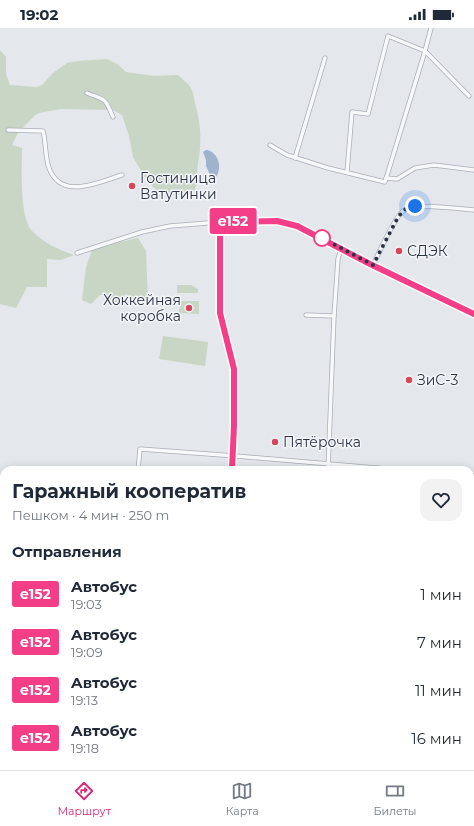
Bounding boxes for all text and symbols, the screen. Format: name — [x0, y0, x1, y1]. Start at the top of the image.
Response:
text: 19:02 — [20, 5, 58, 24]
place label: Гостиница Ватутинки — [140, 169, 217, 203]
marker: Гостиница Ватутинки — [127, 181, 137, 191]
your location — [405, 196, 425, 216]
line badge: е152 — [205, 208, 261, 234]
text: е152 — [218, 212, 248, 230]
unlabelled marker — [313, 229, 331, 247]
place label: СДЭК — [407, 242, 448, 260]
marker: СДЭК — [394, 246, 404, 256]
place label: Хоккейная коробка — [103, 291, 181, 325]
marker: Хоккейная коробка — [184, 303, 194, 313]
place label: ЗиС-3 — [417, 371, 458, 389]
marker: ЗиС-3 — [404, 375, 414, 385]
place label: Пятёрочка — [283, 433, 361, 451]
marker: Пятёрочка — [270, 437, 280, 447]
button: heart — [420, 479, 462, 521]
text: Гаражный кооператив — [12, 480, 246, 503]
text: Пешком · 4 мин · 250 m — [12, 507, 169, 523]
text: Отправления — [12, 542, 122, 561]
text: Автобус — [71, 577, 137, 596]
text: е152 — [20, 585, 51, 603]
text: 1 мин — [420, 585, 462, 604]
text: 19:03 — [71, 596, 102, 612]
text: Автобус — [71, 625, 137, 644]
text: е152 — [20, 633, 51, 651]
text: 7 мин — [417, 633, 462, 652]
text: 19:09 — [71, 644, 103, 660]
text: Автобус — [71, 673, 137, 692]
text: е152 — [20, 681, 51, 699]
text: 11 мин — [415, 681, 462, 700]
text: 19:13 — [71, 692, 98, 708]
text: Автобус — [71, 721, 137, 740]
text: е152 — [20, 729, 51, 747]
text: 16 мин — [411, 729, 462, 748]
text: 19:18 — [71, 740, 99, 756]
tab: Маршрут — [57, 780, 111, 818]
tab: Карта — [226, 780, 259, 818]
tab: Билеты — [374, 780, 417, 818]

